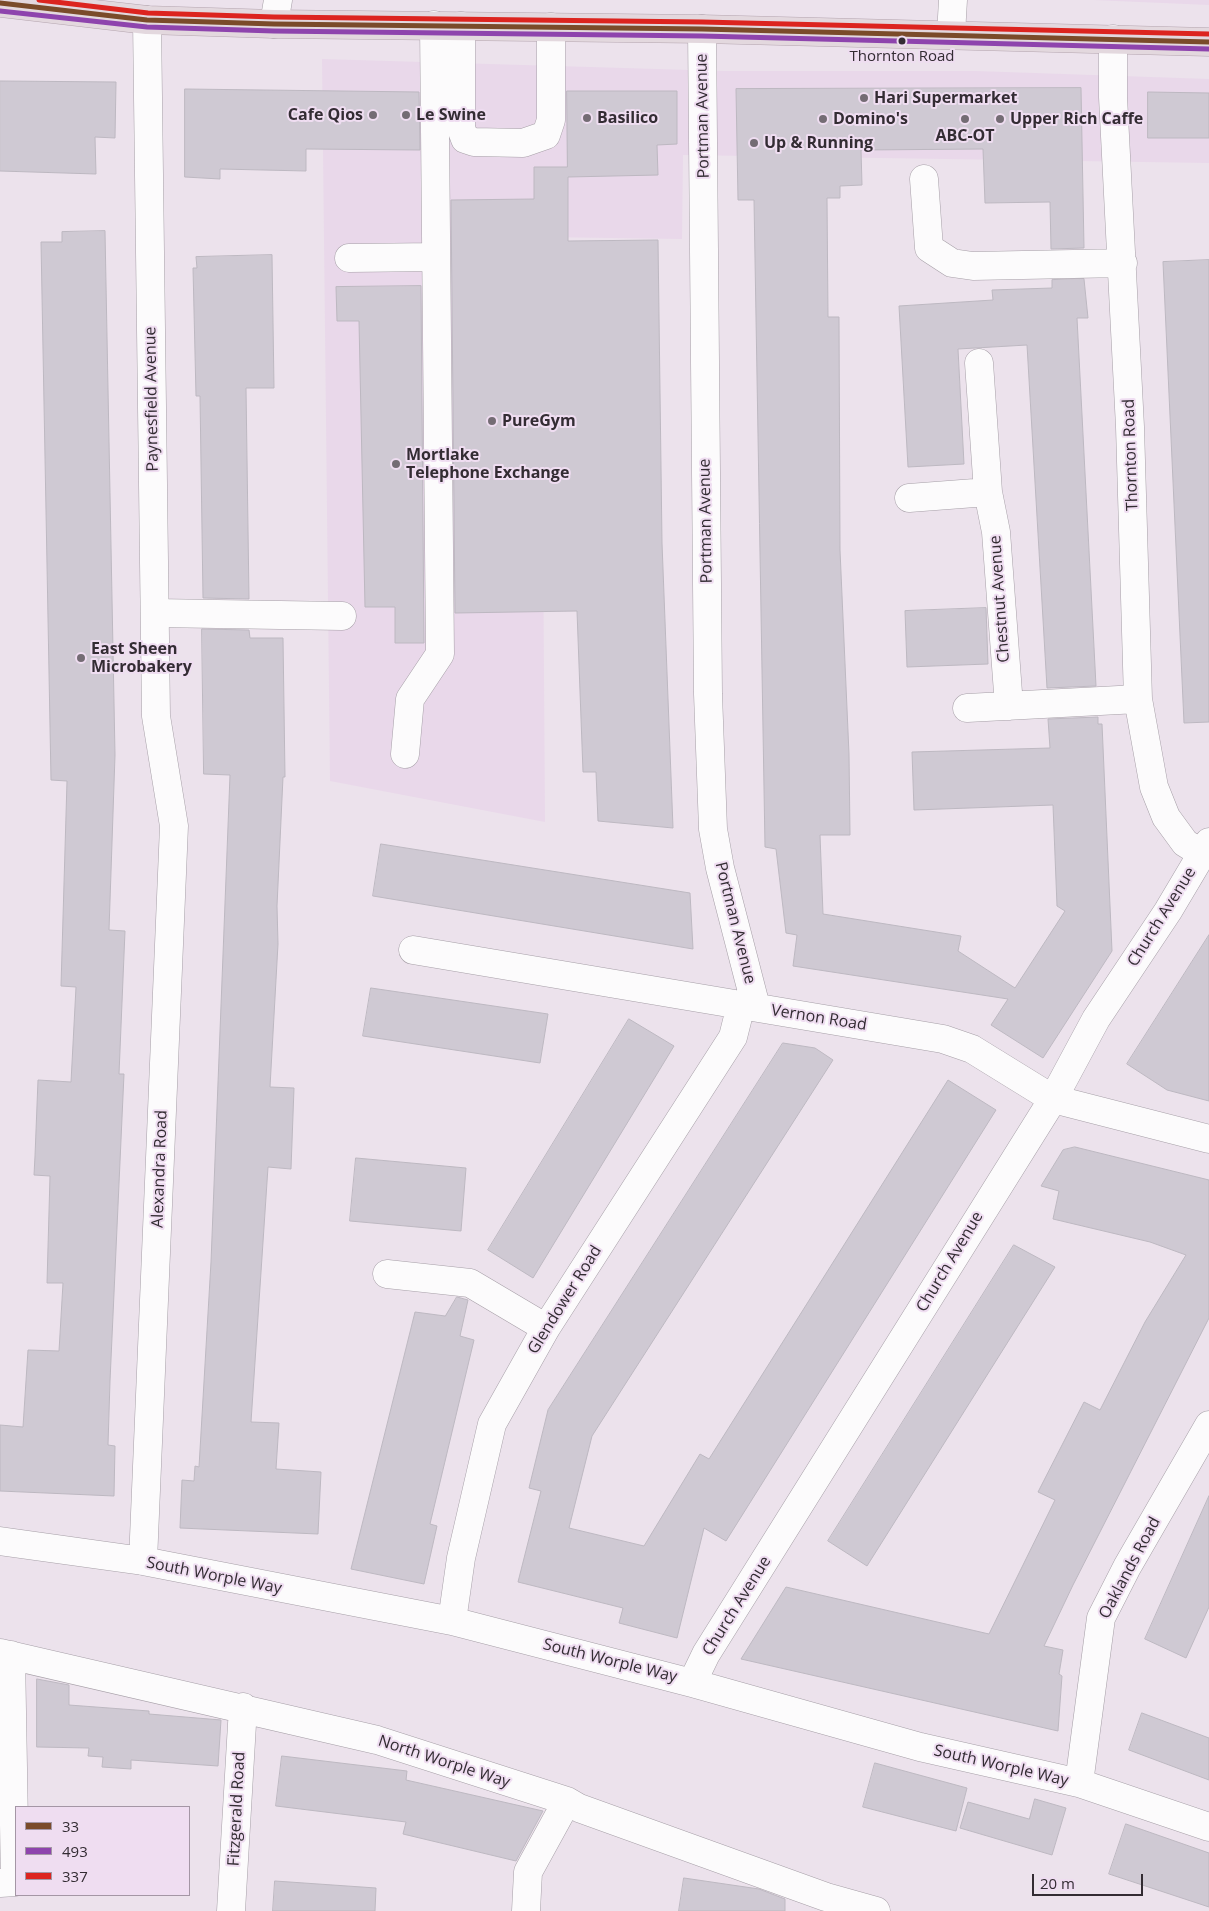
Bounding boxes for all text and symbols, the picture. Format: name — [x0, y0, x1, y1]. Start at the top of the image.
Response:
marker: Thornton Road — [897, 36, 907, 46]
place label: Thornton Road — [849, 48, 955, 66]
street label: Portman Avenue — [692, 53, 714, 179]
place label: Hari Supermarket — [874, 88, 1017, 108]
marker: Hari Supermarket — [858, 92, 870, 104]
place label: Cafe Qios — [288, 105, 363, 125]
place label: Le Swine — [416, 105, 486, 125]
place label: Basilico — [597, 108, 658, 128]
marker: Cafe Qios — [367, 109, 379, 121]
marker: Le Swine — [400, 109, 412, 121]
place label: Domino's — [833, 109, 908, 129]
place label: Upper Rich Caffe — [1010, 109, 1143, 129]
marker: Basilico — [581, 112, 593, 124]
marker: Domino's — [817, 113, 829, 125]
marker: ABC-OT — [959, 113, 971, 125]
marker: Upper Rich Caffe — [994, 113, 1006, 125]
place label: ABC-OT — [935, 126, 995, 146]
place label: Up & Running — [764, 133, 873, 153]
marker: Up & Running — [748, 137, 760, 149]
street label: Paynesfield Avenue — [141, 326, 163, 472]
street label: Thornton Road — [1119, 399, 1143, 511]
place label: PureGym — [502, 411, 576, 431]
marker: PureGym — [486, 415, 498, 427]
place label: Mortlake Telephone Exchange — [406, 445, 569, 483]
marker: Mortlake Telephone Exchange — [390, 458, 402, 470]
street label: Portman Avenue — [695, 458, 717, 584]
street label: Chestnut Avenue — [986, 535, 1014, 663]
place label: East Sheen Microbakery — [91, 639, 192, 677]
marker: East Sheen Microbakery — [75, 652, 87, 664]
street label: Portman Avenue — [711, 860, 759, 986]
street label: Church Avenue — [1124, 864, 1200, 970]
street label: Vernon Road — [770, 1001, 868, 1035]
street label: Alexandra Road — [148, 1110, 172, 1228]
street label: Church Avenue — [913, 1208, 987, 1316]
street label: Glendower Road — [524, 1242, 606, 1358]
street label: Oaklands Road — [1095, 1514, 1165, 1622]
street label: South Worple Way — [145, 1553, 283, 1599]
street label: Church Avenue — [699, 1553, 775, 1659]
street label: South Worple Way — [541, 1635, 679, 1687]
street label: North Worple Way — [376, 1732, 512, 1792]
street label: South Worple Way — [932, 1741, 1070, 1791]
street label: Fitzgerald Road — [224, 1751, 250, 1867]
legend — [15, 1806, 190, 1896]
text: 33 — [62, 1816, 79, 1836]
text: 493 — [62, 1841, 88, 1861]
scale bar — [1034, 1864, 1145, 1896]
text: 337 — [62, 1866, 88, 1886]
text: 20 m — [1040, 1873, 1075, 1893]

